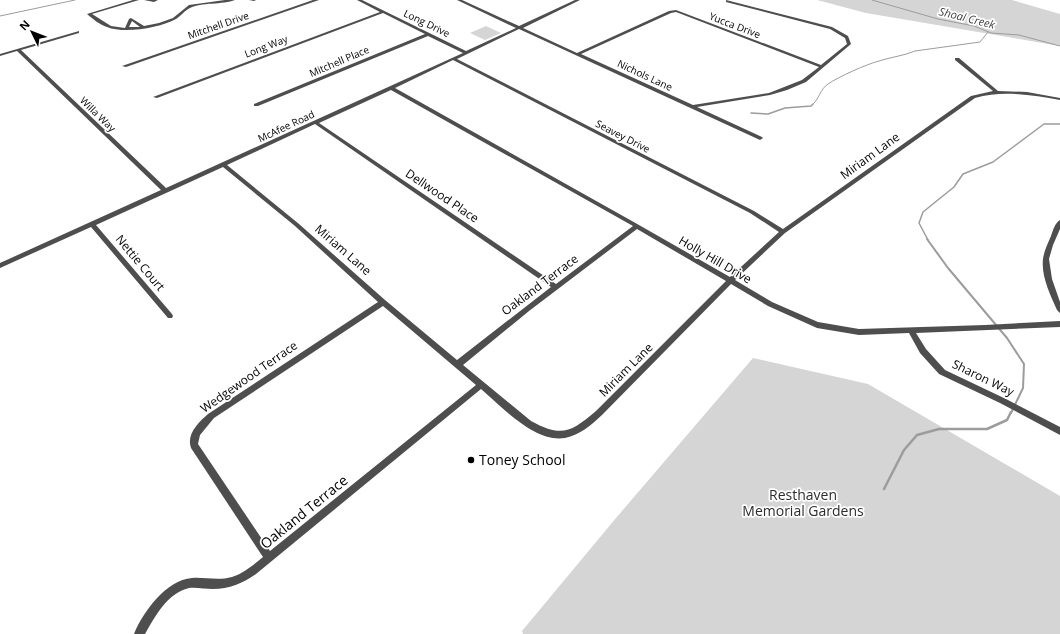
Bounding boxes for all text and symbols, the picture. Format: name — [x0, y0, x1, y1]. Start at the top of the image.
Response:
water label: Shoal Creek — [938, 3, 997, 32]
street label: Long Drive — [402, 6, 453, 40]
street label: Mitchell Drive — [186, 8, 251, 42]
street label: Yucca Drive — [707, 9, 763, 41]
north arrow — [12, 12, 52, 52]
text: N — [16, 16, 33, 33]
street label: Long Way — [242, 31, 291, 61]
street label: Mitchell Place — [307, 42, 371, 80]
street label: Nichols Lane — [615, 56, 675, 94]
street label: Willa Way — [77, 93, 120, 135]
street label: McAfee Road — [255, 107, 317, 145]
street label: Seavey Drive — [593, 116, 653, 156]
street label: Miriam Lane — [837, 128, 903, 183]
street label: Dellwood Place — [402, 165, 483, 227]
street label: Miriam Lane — [311, 220, 375, 279]
street label: Nettie Court — [112, 231, 169, 294]
street label: Holly Hill Drive — [676, 232, 755, 287]
street label: Oakland Terrace — [498, 250, 582, 319]
street label: Wedgewood Terrace — [197, 337, 301, 417]
street label: Miriam Lane — [595, 339, 656, 400]
street label: Sharon Way — [949, 355, 1018, 400]
place label: Toney School — [479, 450, 566, 469]
marker: Toney School — [466, 455, 476, 465]
street label: Oakland Terrace — [256, 470, 352, 553]
park label: Resthaven Memorial Gardens — [742, 485, 864, 520]

